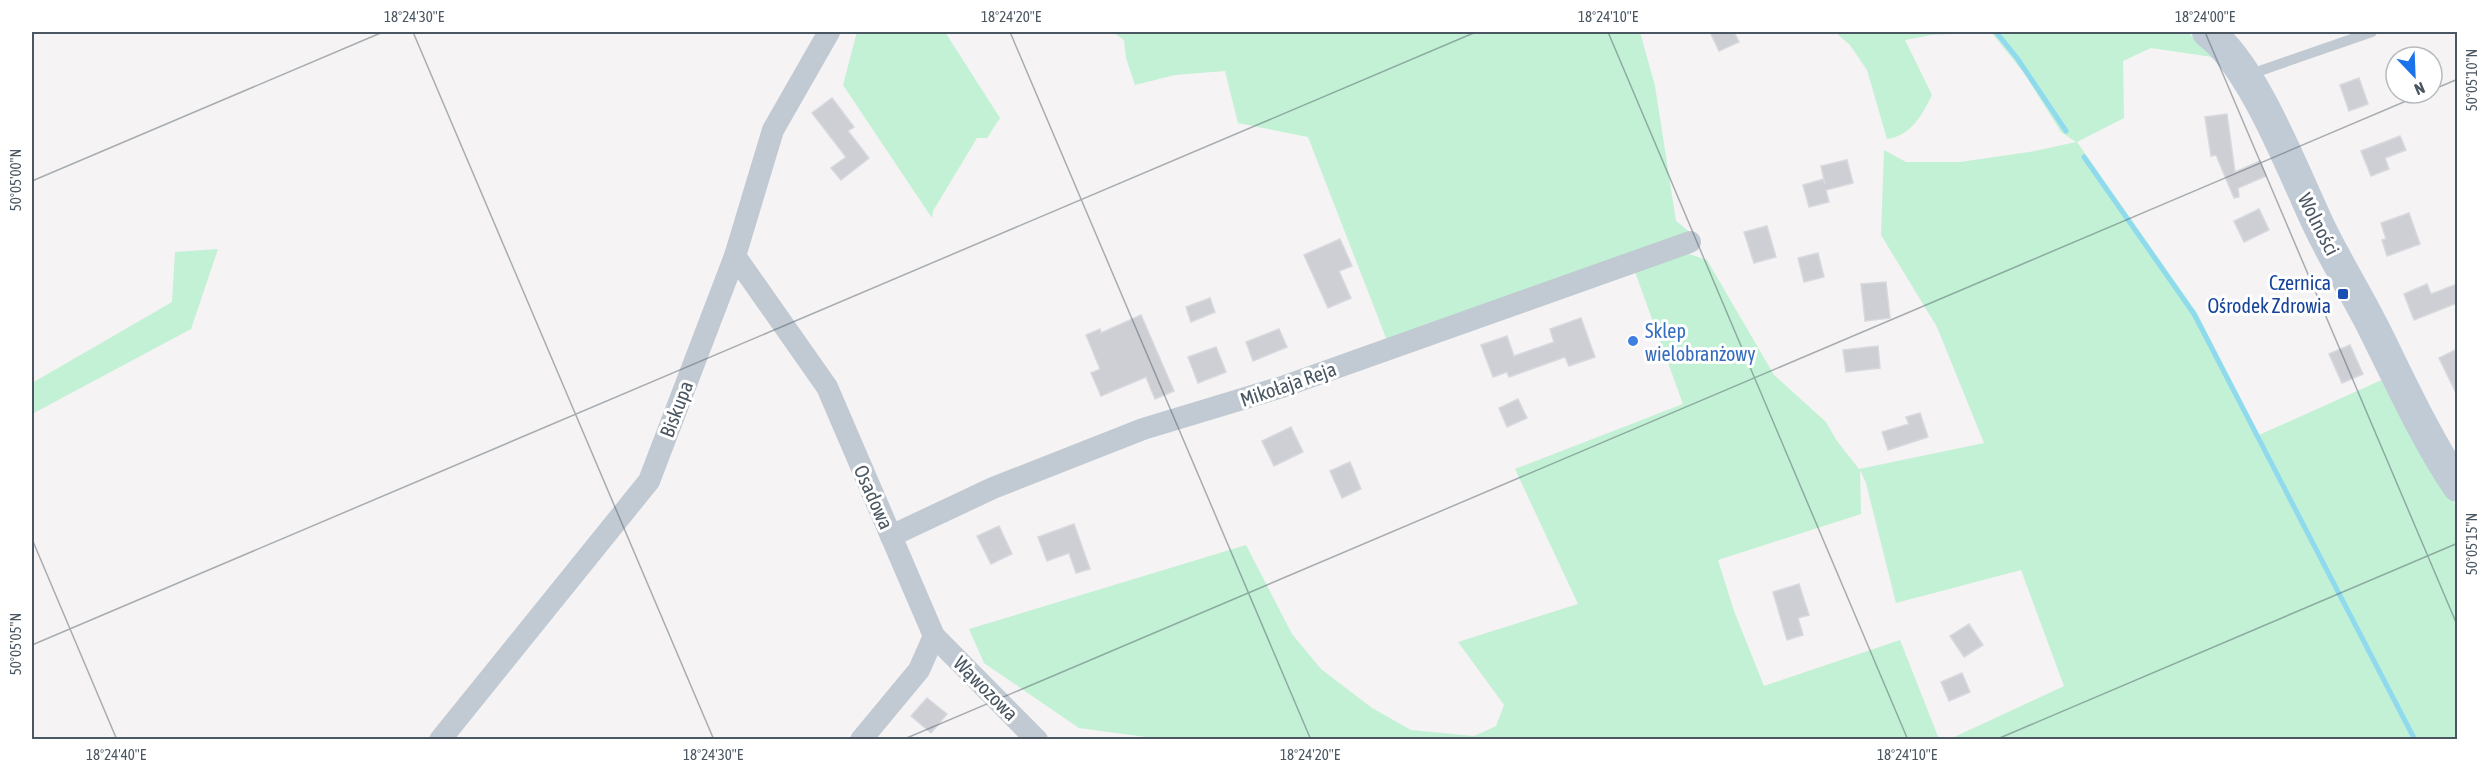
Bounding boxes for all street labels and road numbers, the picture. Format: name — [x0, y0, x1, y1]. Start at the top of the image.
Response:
street label: Wolności — [2294, 189, 2344, 259]
street label: Mikołaja Reja — [1237, 357, 1339, 411]
street label: Biskupa — [655, 378, 697, 440]
street label: Osadowa — [850, 461, 898, 533]
street label: Wąwozowa — [949, 651, 1023, 725]

